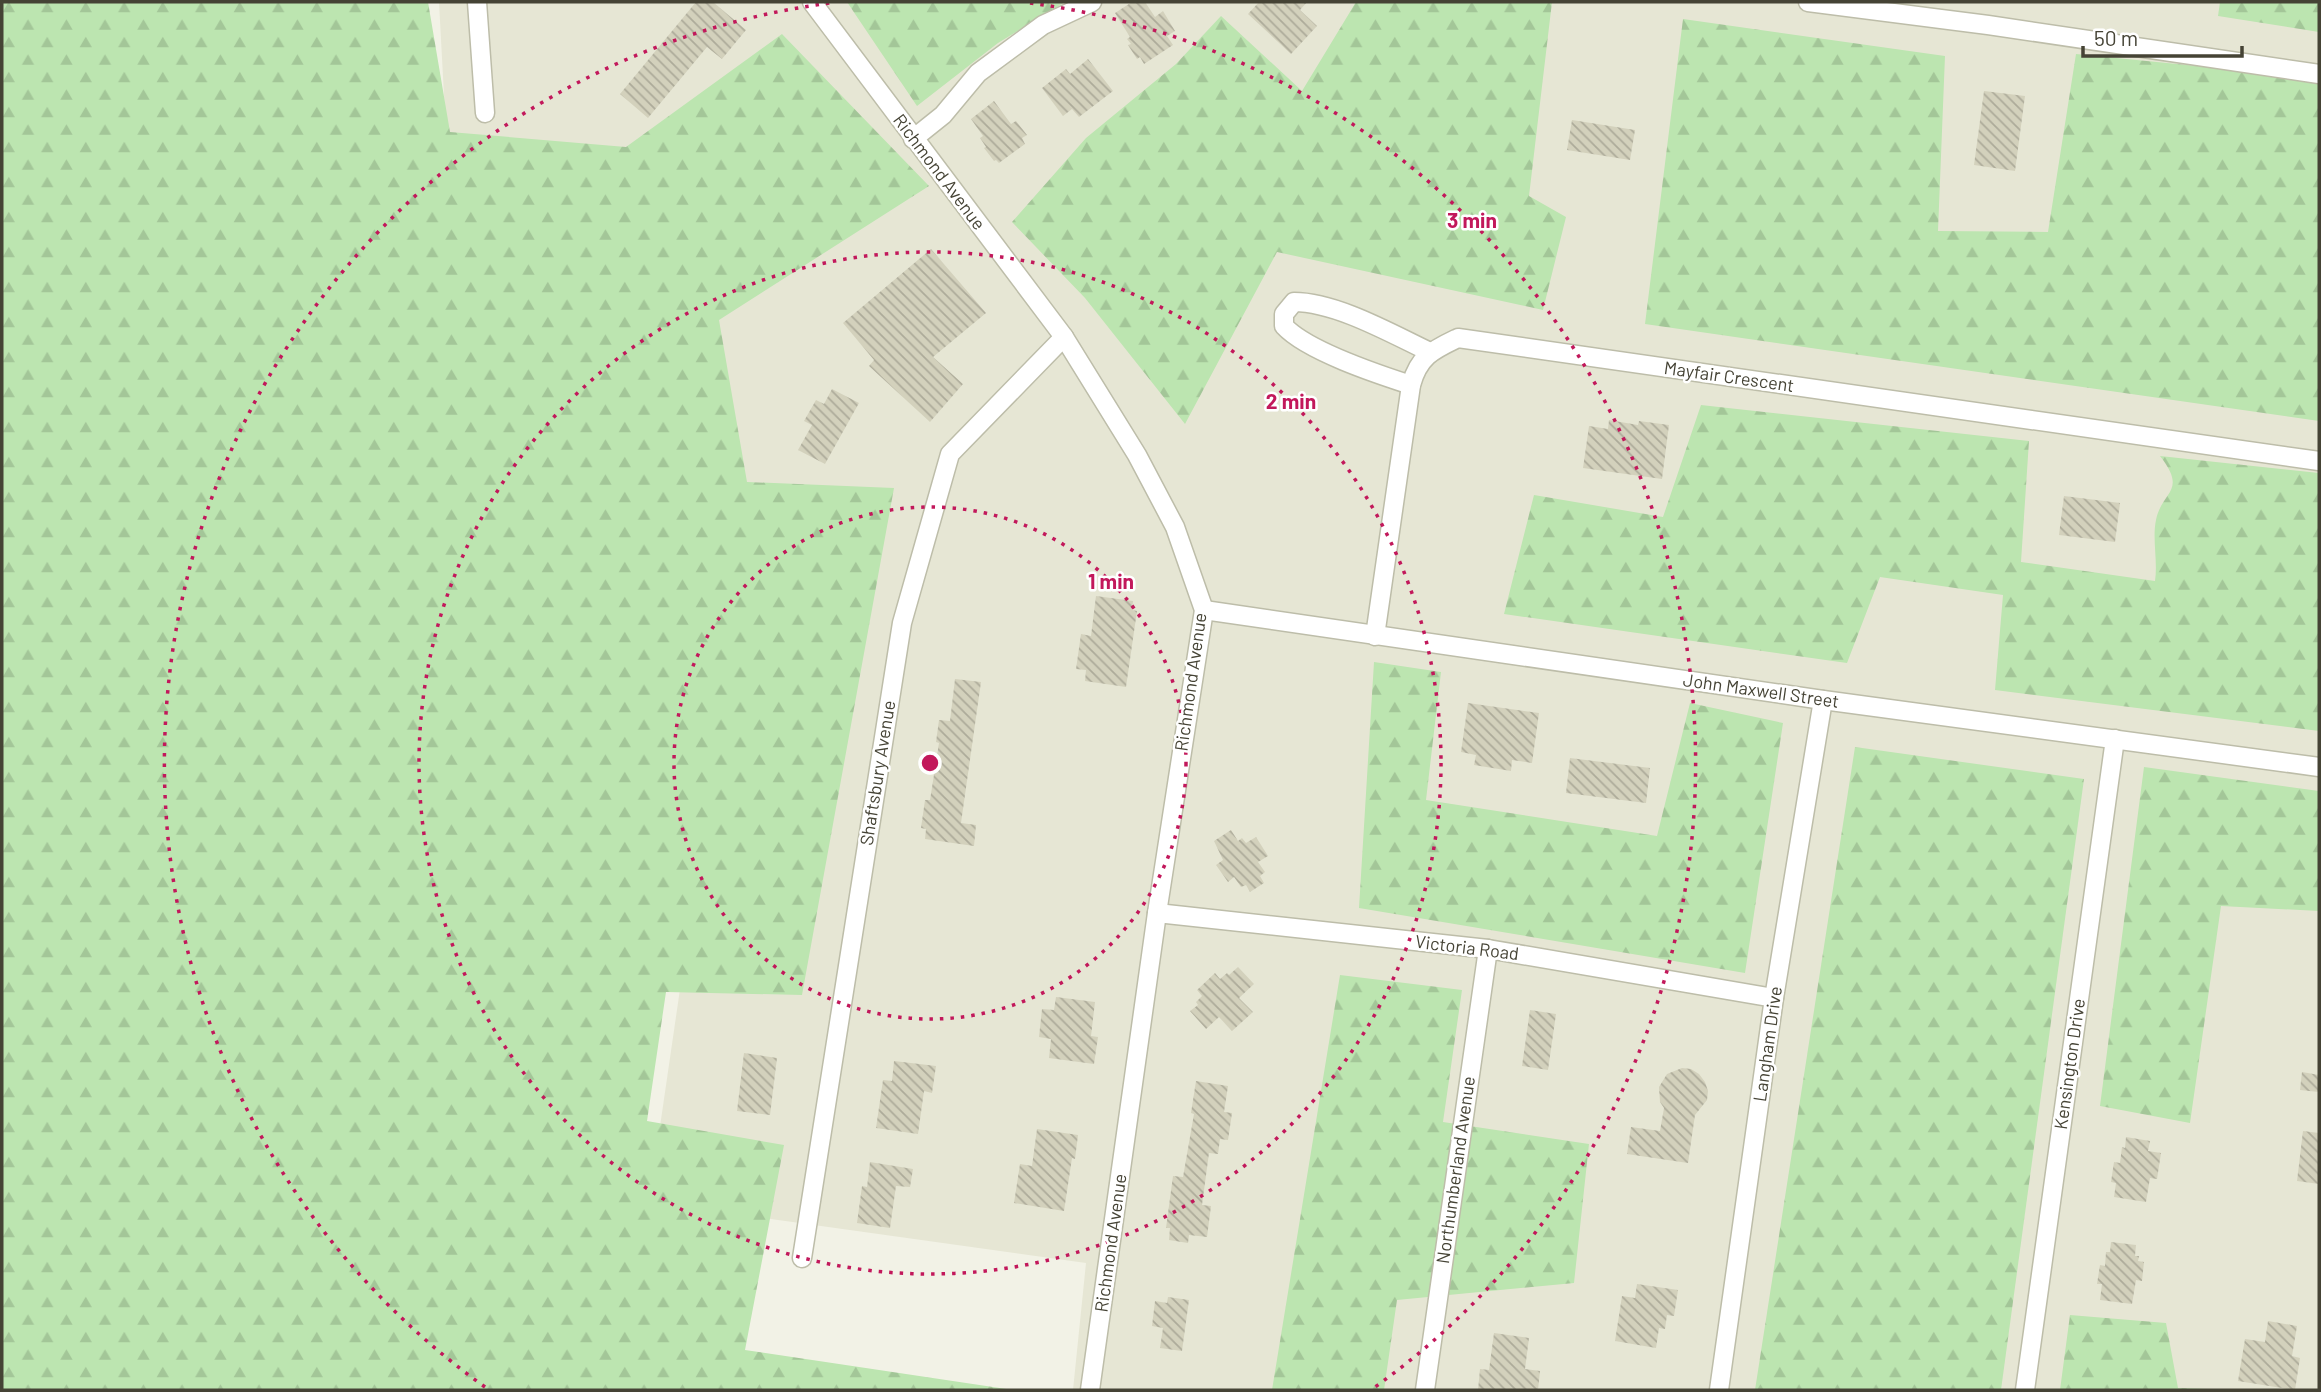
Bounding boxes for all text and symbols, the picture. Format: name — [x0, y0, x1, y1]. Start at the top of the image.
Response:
scale bar — [2083, 14, 2242, 58]
text: 50 m — [2094, 25, 2138, 50]
street label: Richmond Avenue — [889, 109, 991, 234]
text: 3 min — [1447, 207, 1497, 232]
street label: Mayfair Crescent — [1663, 356, 1795, 396]
text: 2 min — [1266, 388, 1316, 413]
text: 1 min — [1088, 568, 1134, 593]
street label: Richmond Avenue — [1169, 611, 1211, 752]
street label: John Maxwell Street — [1682, 668, 1840, 712]
street label: Shaftsbury Avenue — [855, 699, 899, 847]
centre of rings — [918, 751, 942, 775]
street label: Victoria Road — [1414, 930, 1520, 964]
street label: Langham Drive — [1748, 985, 1786, 1103]
street label: Kensington Drive — [2049, 997, 2089, 1131]
street label: Northumberland Avenue — [1431, 1075, 1479, 1265]
street label: Richmond Avenue — [1089, 1172, 1131, 1313]

